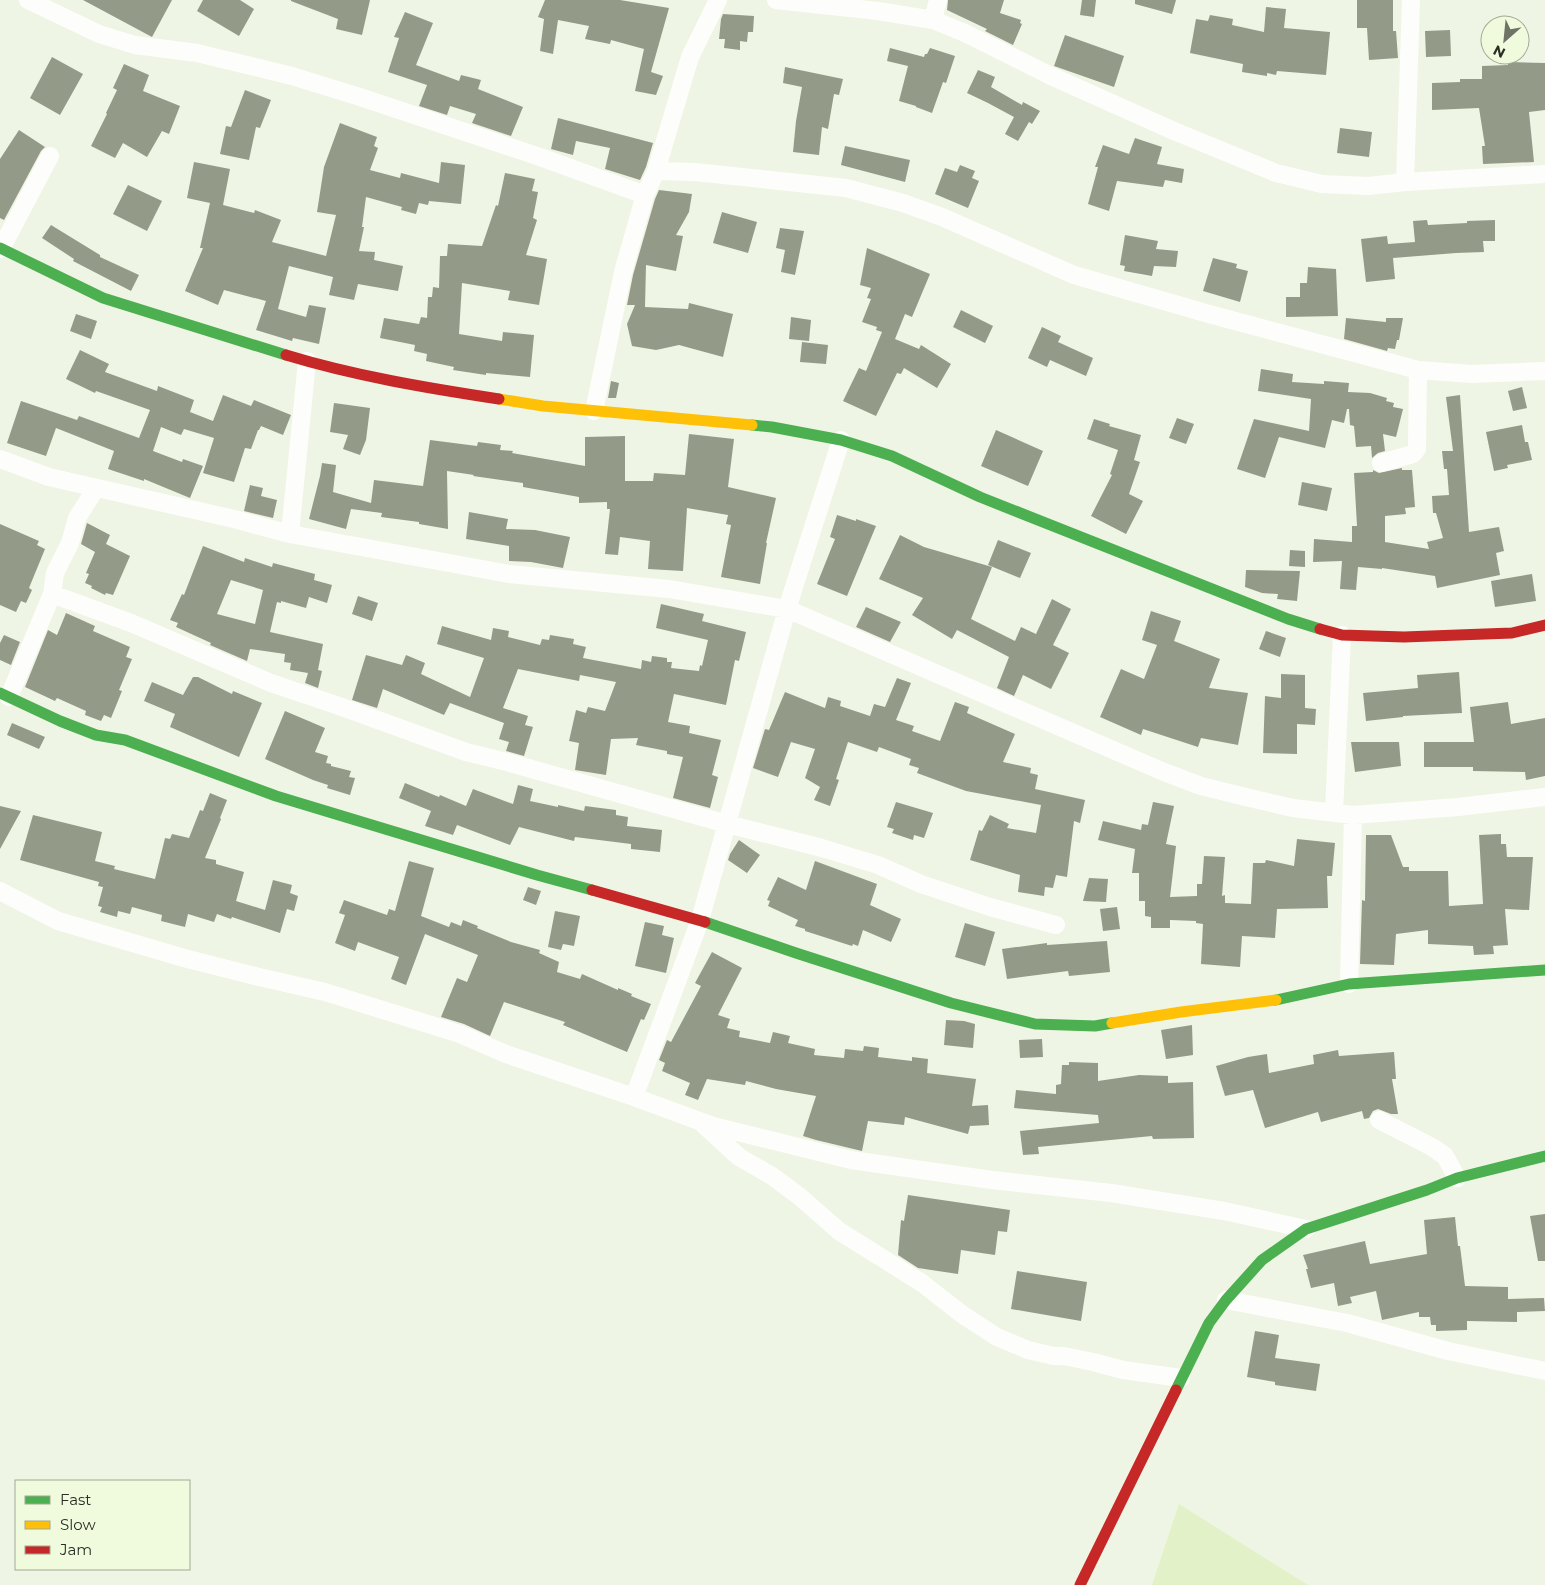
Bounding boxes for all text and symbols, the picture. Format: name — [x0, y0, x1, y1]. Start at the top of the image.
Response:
north arrow — [1480, 15, 1530, 65]
text: N — [1490, 41, 1508, 62]
legend — [15, 1480, 190, 1570]
text: Fast — [60, 1490, 91, 1509]
text: Slow — [60, 1515, 96, 1534]
text: Jam — [59, 1540, 92, 1559]

